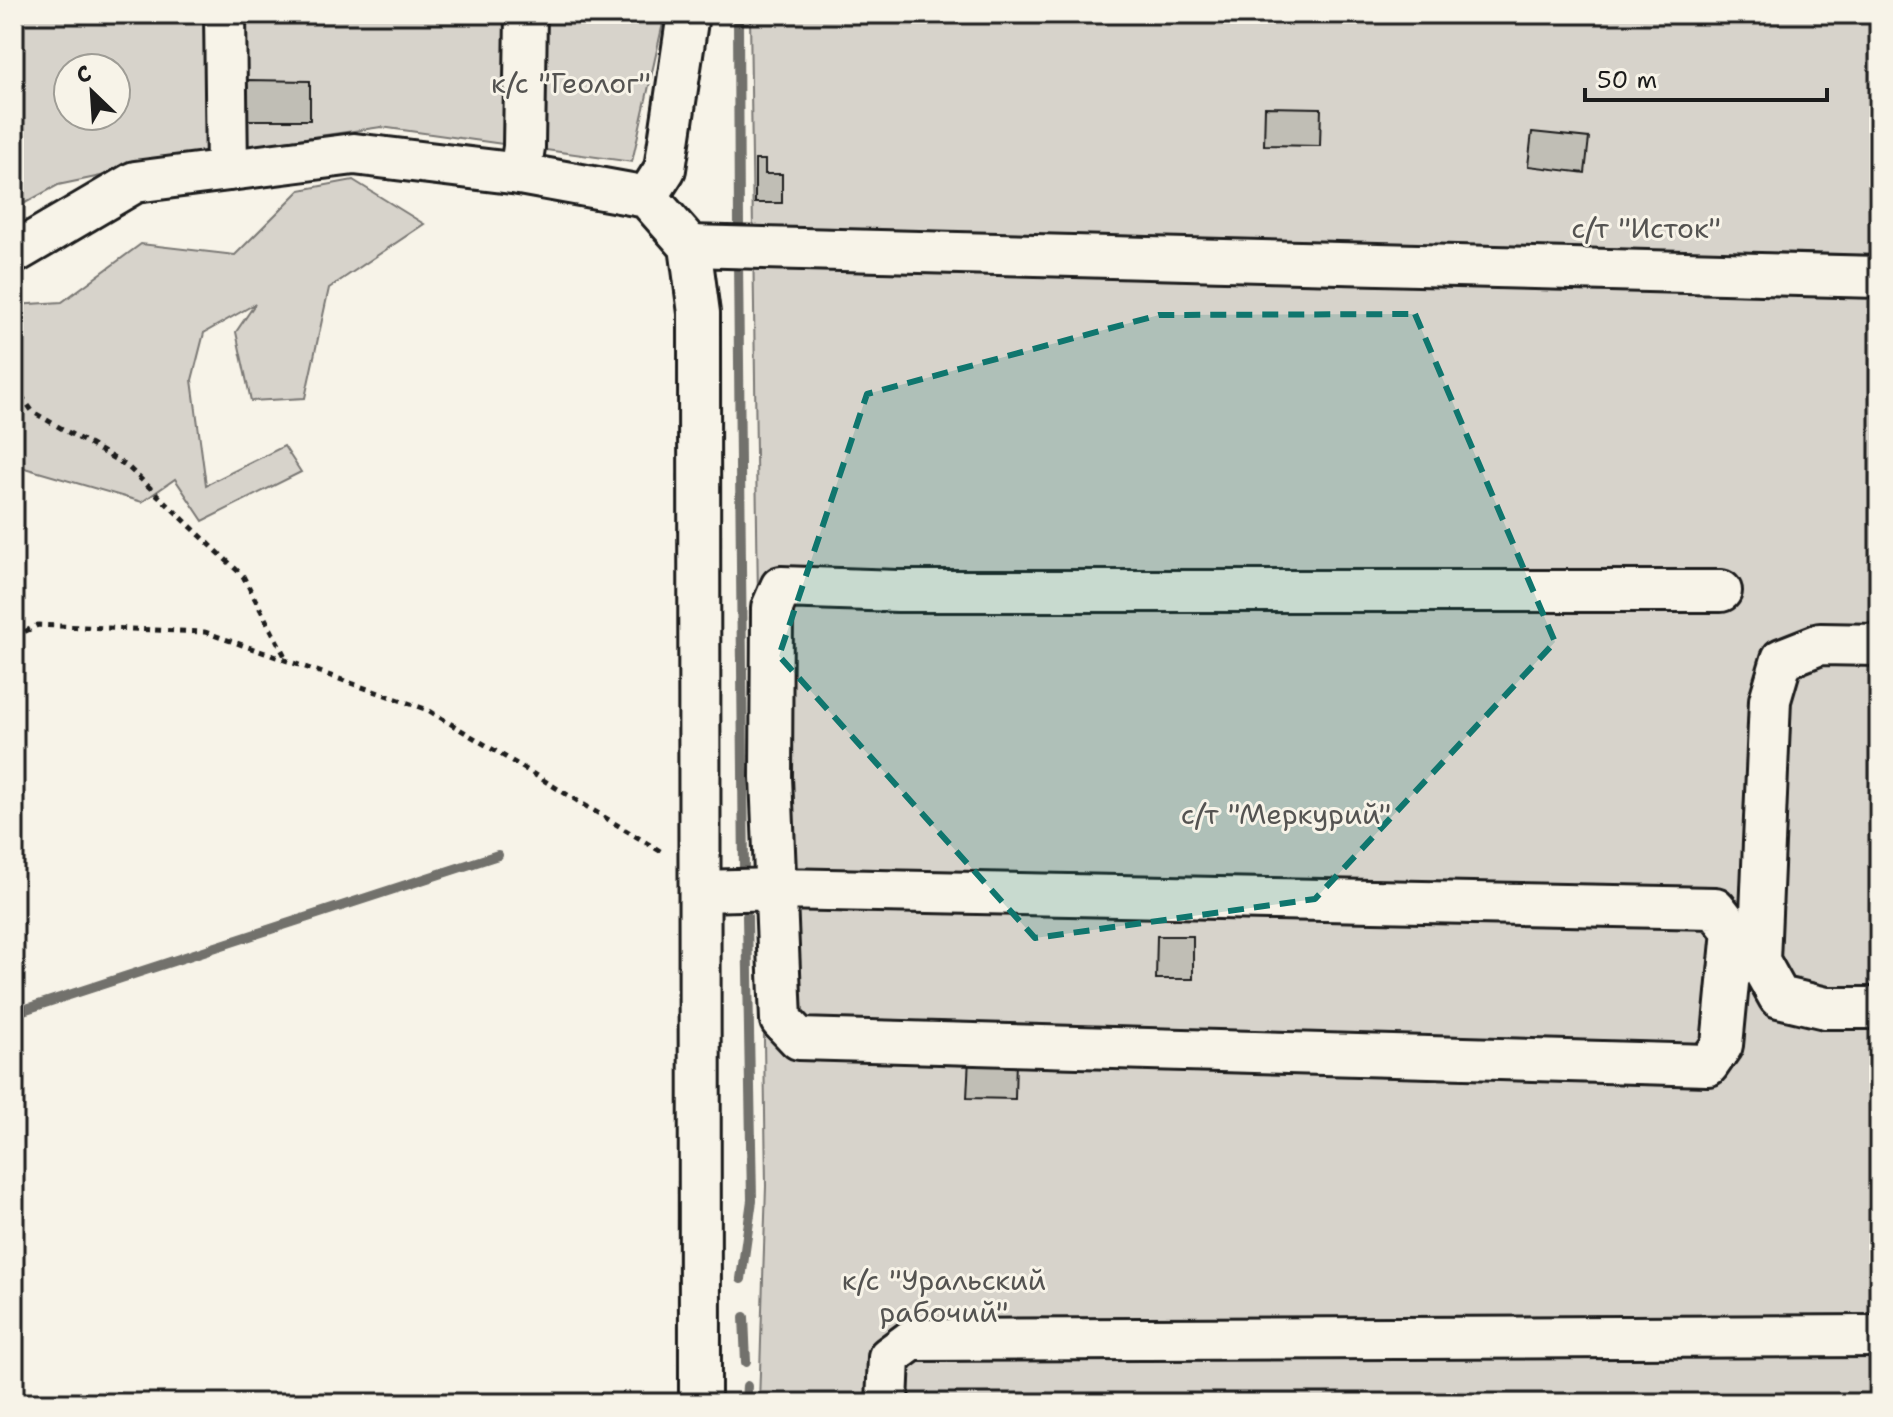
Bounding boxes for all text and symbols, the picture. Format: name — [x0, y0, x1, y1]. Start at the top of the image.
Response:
north arrow — [52, 52, 132, 132]
scale bar — [1585, 52, 1827, 102]
text: С — [72, 58, 96, 90]
park label: к/с "Геолог" — [491, 64, 651, 102]
text: 50 m — [1597, 64, 1657, 96]
park label: с/т "Исток" — [1571, 209, 1721, 247]
park label: с/т "Меркурий" — [1181, 795, 1391, 833]
park label: к/с "Уральский рабочий" — [842, 1261, 1046, 1331]

